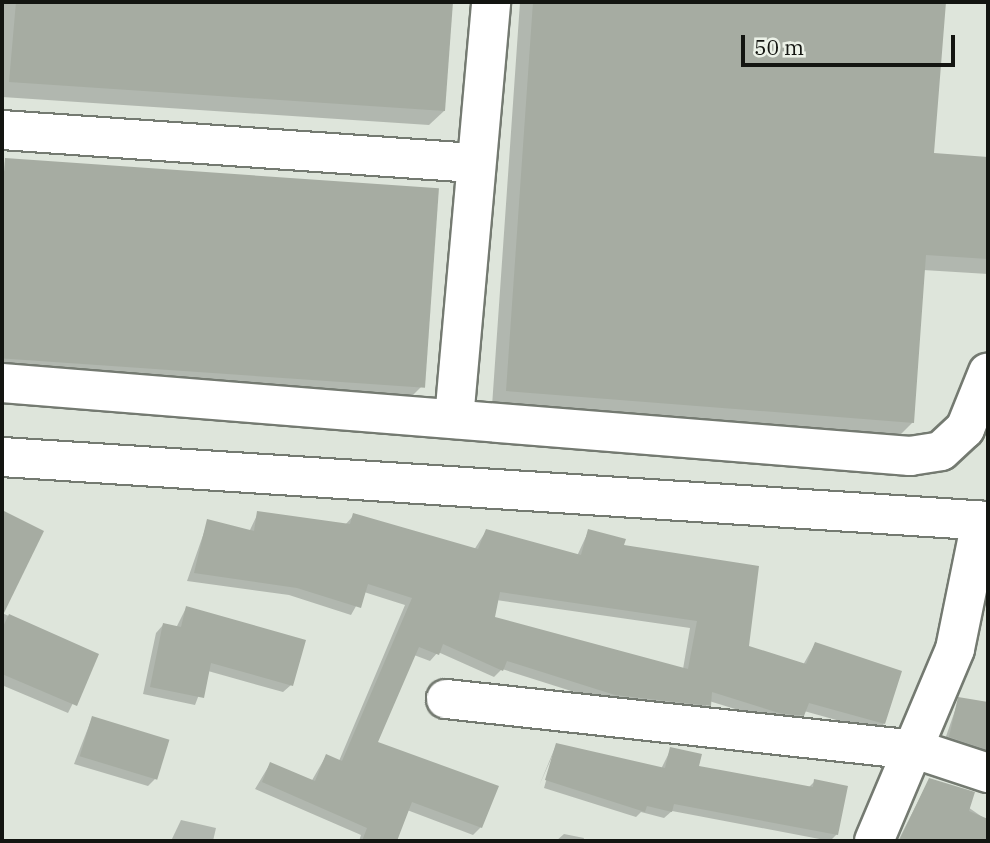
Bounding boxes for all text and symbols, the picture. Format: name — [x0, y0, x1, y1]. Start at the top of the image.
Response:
scale bar — [745, 21, 958, 65]
text: 50 m — [754, 33, 804, 61]

